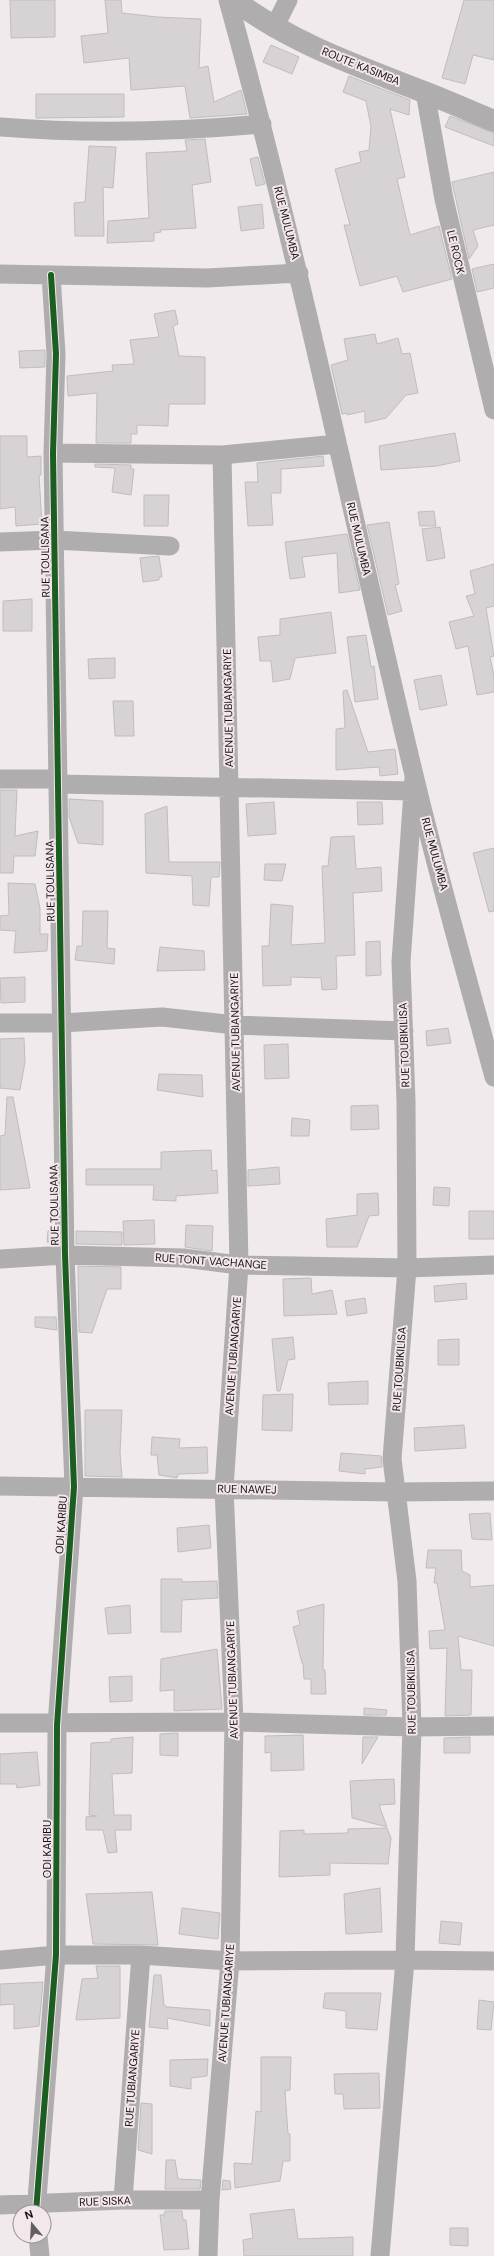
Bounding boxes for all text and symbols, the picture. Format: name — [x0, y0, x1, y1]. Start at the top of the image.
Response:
street label: ROUTE KASIMBA — [320, 44, 402, 88]
street label: RUE MULUMBA — [271, 185, 303, 261]
street label: LE ROCK — [444, 229, 468, 276]
street label: RUE MULUMBA — [344, 501, 374, 577]
street label: RUE TOULISANA — [37, 516, 53, 598]
street label: AVENUE TUBIANGARIYE — [220, 649, 236, 767]
street label: RUE MULUMBA — [419, 816, 451, 892]
street label: RUE TOULISANA — [42, 840, 58, 922]
street label: AVENUE TUBIANGARIYE — [227, 973, 243, 1091]
street label: RUE TOUBIKILISA — [396, 1002, 412, 1088]
street label: RUE TOULISANA — [46, 1164, 62, 1246]
street label: RUE TONT VACHANGE — [155, 1250, 267, 1272]
street label: AVENUE TUBIANGARIYE — [222, 1296, 244, 1416]
street label: RUE TOUBIKILISA — [389, 1326, 409, 1412]
street label: RUE NAWEJ — [217, 1481, 277, 1497]
street label: ODI KARIBU — [52, 1495, 70, 1555]
street label: AVENUE TUBIANGARIYE — [223, 1620, 241, 1740]
street label: RUE TOUBIKILISA — [403, 1650, 419, 1734]
street label: ODI KARIBU — [40, 1820, 54, 1878]
street label: AVENUE TUBIANGARIYE — [215, 1943, 237, 2063]
street label: RUE TUBIANGARIYE — [122, 2029, 142, 2127]
street label: RUE SISKA — [79, 2193, 131, 2209]
north arrow — [12, 2204, 52, 2244]
text: N — [23, 2207, 35, 2222]

